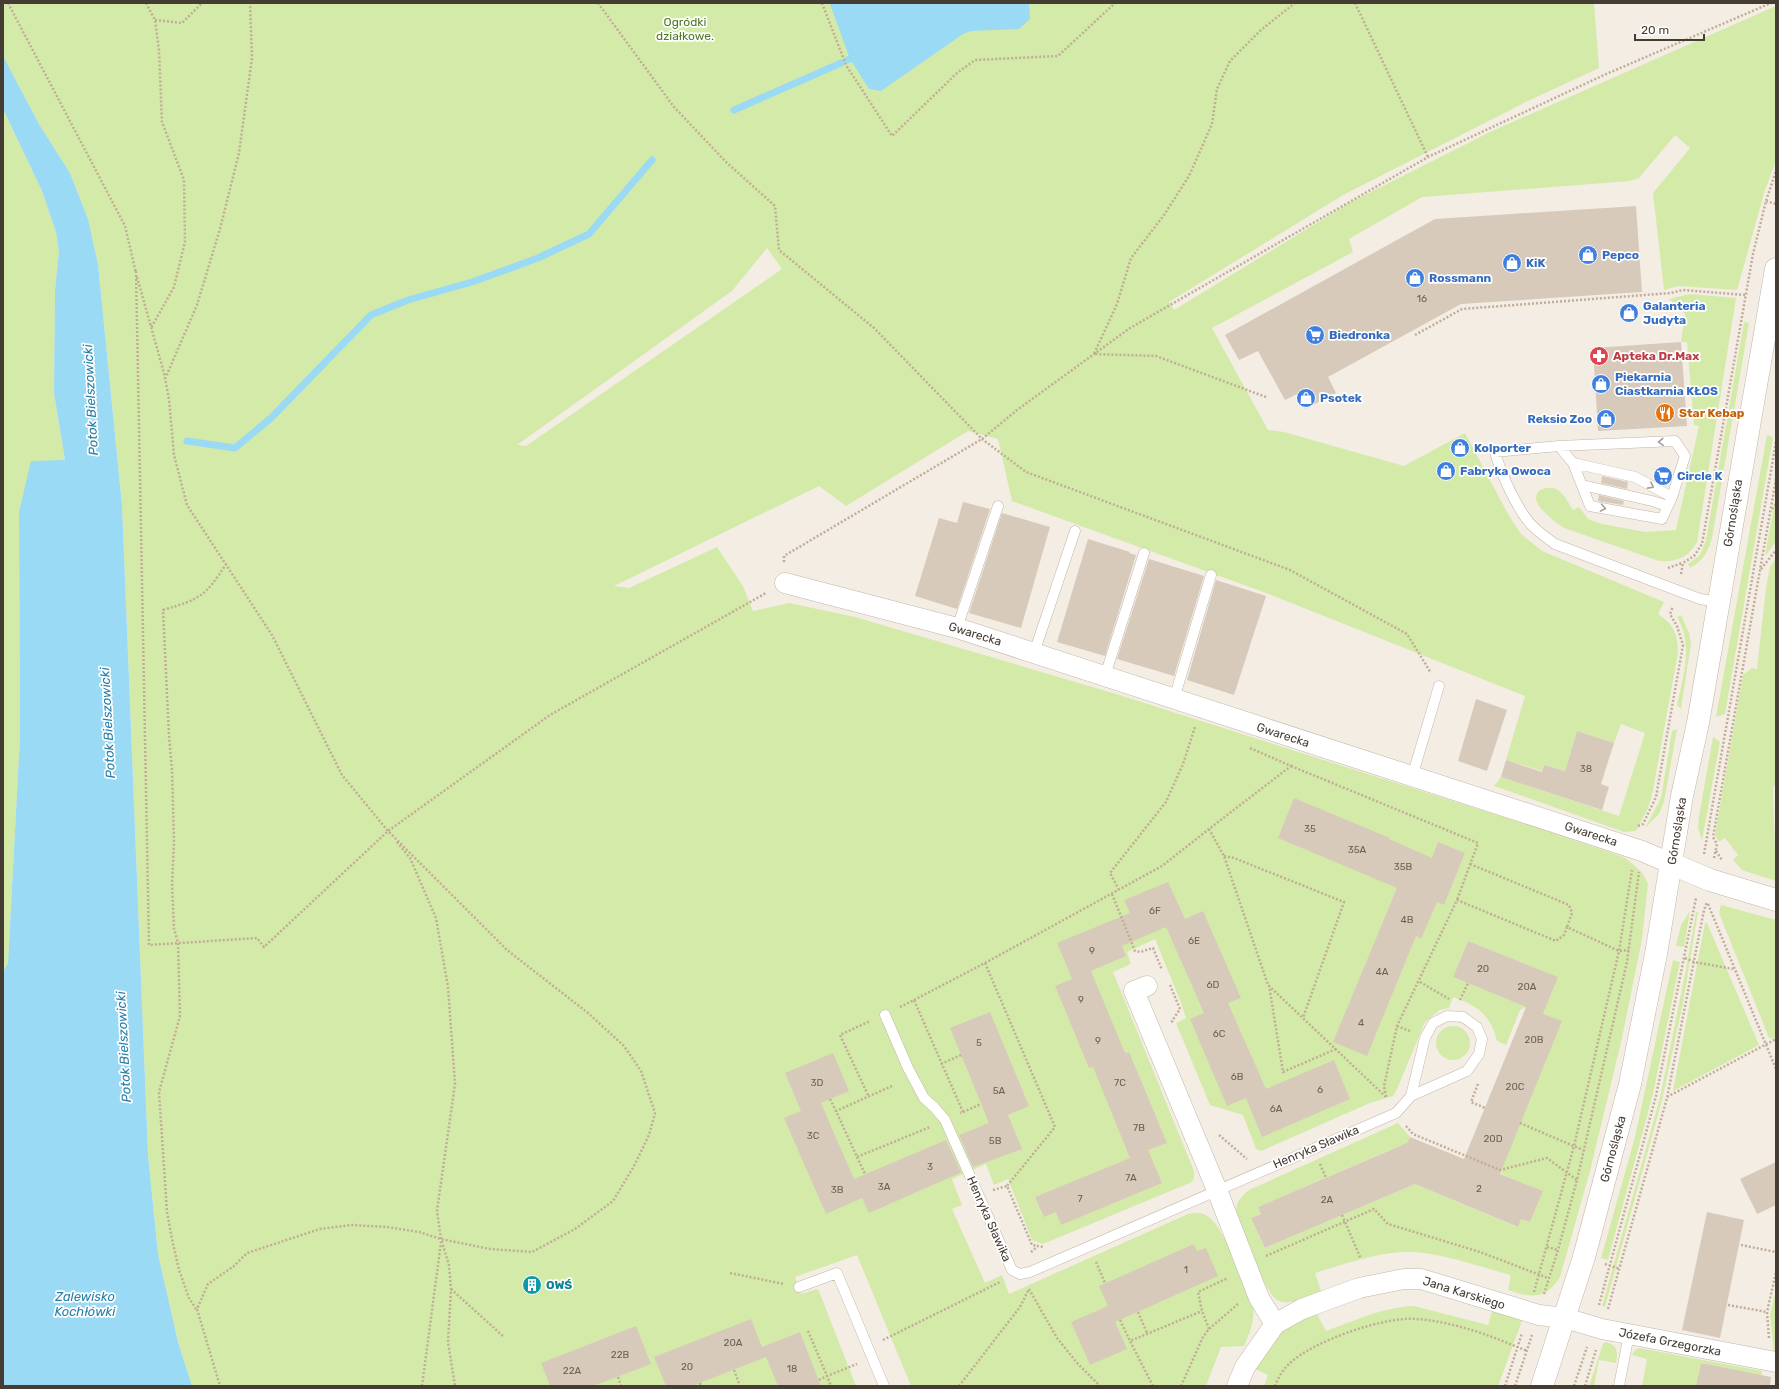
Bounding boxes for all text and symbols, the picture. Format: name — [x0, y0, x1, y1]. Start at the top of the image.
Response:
park label: Ogródki działkowe. — [656, 15, 714, 43]
scale bar — [1635, 16, 1704, 42]
text: 20 m — [1641, 23, 1669, 37]
shop icon: Pepco — [1577, 244, 1599, 266]
place label: Pepco — [1602, 248, 1639, 262]
shop icon: KiK — [1501, 252, 1523, 274]
place label: KiK — [1526, 256, 1545, 270]
shop icon: Rossmann — [1404, 267, 1426, 289]
place label: Rossmann — [1429, 271, 1492, 285]
house number: 16 — [1417, 293, 1427, 305]
place label: Galanteria Judyta — [1643, 299, 1706, 327]
shop icon: Galanteria Judyta — [1618, 302, 1640, 324]
supermarket icon: Biedronka — [1304, 324, 1326, 346]
place label: Biedronka — [1329, 328, 1390, 342]
water label: Potok Bielszowicki — [80, 343, 101, 456]
pharmacy icon: Apteka Dr.Max — [1588, 345, 1610, 367]
place label: Apteka Dr.Max — [1613, 349, 1699, 363]
place label: Piekarnia Ciastkarnia KŁOS — [1615, 370, 1718, 398]
shop icon: Piekarnia Ciastkarnia KŁOS — [1590, 373, 1612, 395]
shop icon: Psotek — [1295, 387, 1317, 409]
place label: Psotek — [1320, 391, 1362, 405]
restaurant icon: Star Kebap — [1654, 402, 1676, 424]
place label: Star Kebap — [1679, 406, 1745, 420]
shop icon: Reksio Zoo — [1595, 408, 1617, 430]
place label: Reksio Zoo — [1527, 412, 1592, 426]
shop icon: Kolporter — [1449, 437, 1471, 459]
one-way arrow — [1658, 438, 1664, 446]
place label: Kolporter — [1474, 441, 1531, 455]
shop icon: Fabryka Owoca — [1435, 460, 1457, 482]
place label: Fabryka Owoca — [1460, 464, 1551, 478]
supermarket icon: Circle K — [1652, 465, 1674, 487]
place label: Circle K — [1677, 469, 1722, 483]
street label: Górnośląska — [1721, 478, 1745, 548]
one-way arrow — [1646, 481, 1654, 489]
one-way arrow — [1600, 503, 1606, 512]
street label: Gwarecka — [947, 619, 1003, 649]
water label: Potok Bielszowicki — [97, 666, 118, 779]
street label: Gwarecka — [1255, 720, 1311, 750]
house number: 38 — [1580, 763, 1592, 775]
street label: Górnośląska — [1665, 796, 1689, 866]
street label: Gwarecka — [1563, 819, 1619, 849]
house number: 35 — [1304, 823, 1316, 835]
house number: 35A — [1348, 844, 1367, 856]
house number: 35B — [1394, 861, 1413, 873]
house number: 6F — [1149, 905, 1161, 917]
house number: 4B — [1401, 914, 1414, 926]
house number: 6E — [1188, 935, 1200, 947]
house number: 9 — [1089, 945, 1095, 957]
house number: 20 — [1477, 963, 1489, 975]
house number: 4A — [1376, 966, 1389, 978]
house number: 6D — [1207, 979, 1220, 991]
house number: 20A — [1518, 981, 1537, 993]
water label: Potok Bielszowicki — [113, 990, 134, 1103]
house number: 9 — [1078, 994, 1084, 1006]
house number: 4 — [1358, 1017, 1364, 1029]
house number: 6C — [1213, 1028, 1226, 1040]
house number: 20B — [1525, 1034, 1544, 1046]
house number: 9 — [1095, 1035, 1101, 1047]
house number: 5 — [976, 1037, 982, 1049]
house number: 6B — [1231, 1071, 1244, 1083]
house number: 3D — [811, 1077, 824, 1089]
house number: 7C — [1114, 1077, 1126, 1089]
house number: 20C — [1506, 1081, 1525, 1093]
house number: 6 — [1317, 1084, 1323, 1096]
house number: 5A — [993, 1085, 1006, 1097]
house number: 6A — [1270, 1103, 1283, 1115]
street label: Górnośląska — [1597, 1114, 1629, 1184]
house number: 7B — [1133, 1122, 1145, 1134]
street label: Henryka Sławika — [1271, 1123, 1361, 1171]
house number: 3C — [807, 1130, 820, 1142]
house number: 20D — [1483, 1133, 1503, 1145]
house number: 5B — [989, 1135, 1002, 1147]
house number: 3 — [927, 1161, 933, 1173]
house number: 7A — [1125, 1172, 1137, 1184]
street label: Henryka Sławika — [964, 1174, 1014, 1264]
house number: 3A — [878, 1181, 891, 1193]
house number: 2 — [1476, 1183, 1482, 1195]
house number: 3B — [831, 1184, 844, 1196]
house number: 7 — [1077, 1193, 1083, 1205]
house number: 2A — [1321, 1194, 1334, 1206]
house number: 1 — [1184, 1264, 1188, 1276]
building icon: OWŚ — [521, 1274, 543, 1296]
street label: Jana Karskiego — [1421, 1274, 1507, 1312]
place label: OWŚ — [546, 1278, 572, 1292]
water label: Zalewisko Kochłówki — [54, 1289, 116, 1319]
street label: Józefa Grzegorzka — [1618, 1325, 1722, 1359]
house number: 20A — [724, 1337, 743, 1349]
house number: 22B — [611, 1349, 630, 1361]
house number: 20 — [681, 1361, 693, 1373]
house number: 18 — [787, 1363, 797, 1375]
house number: 22A — [563, 1365, 582, 1377]

